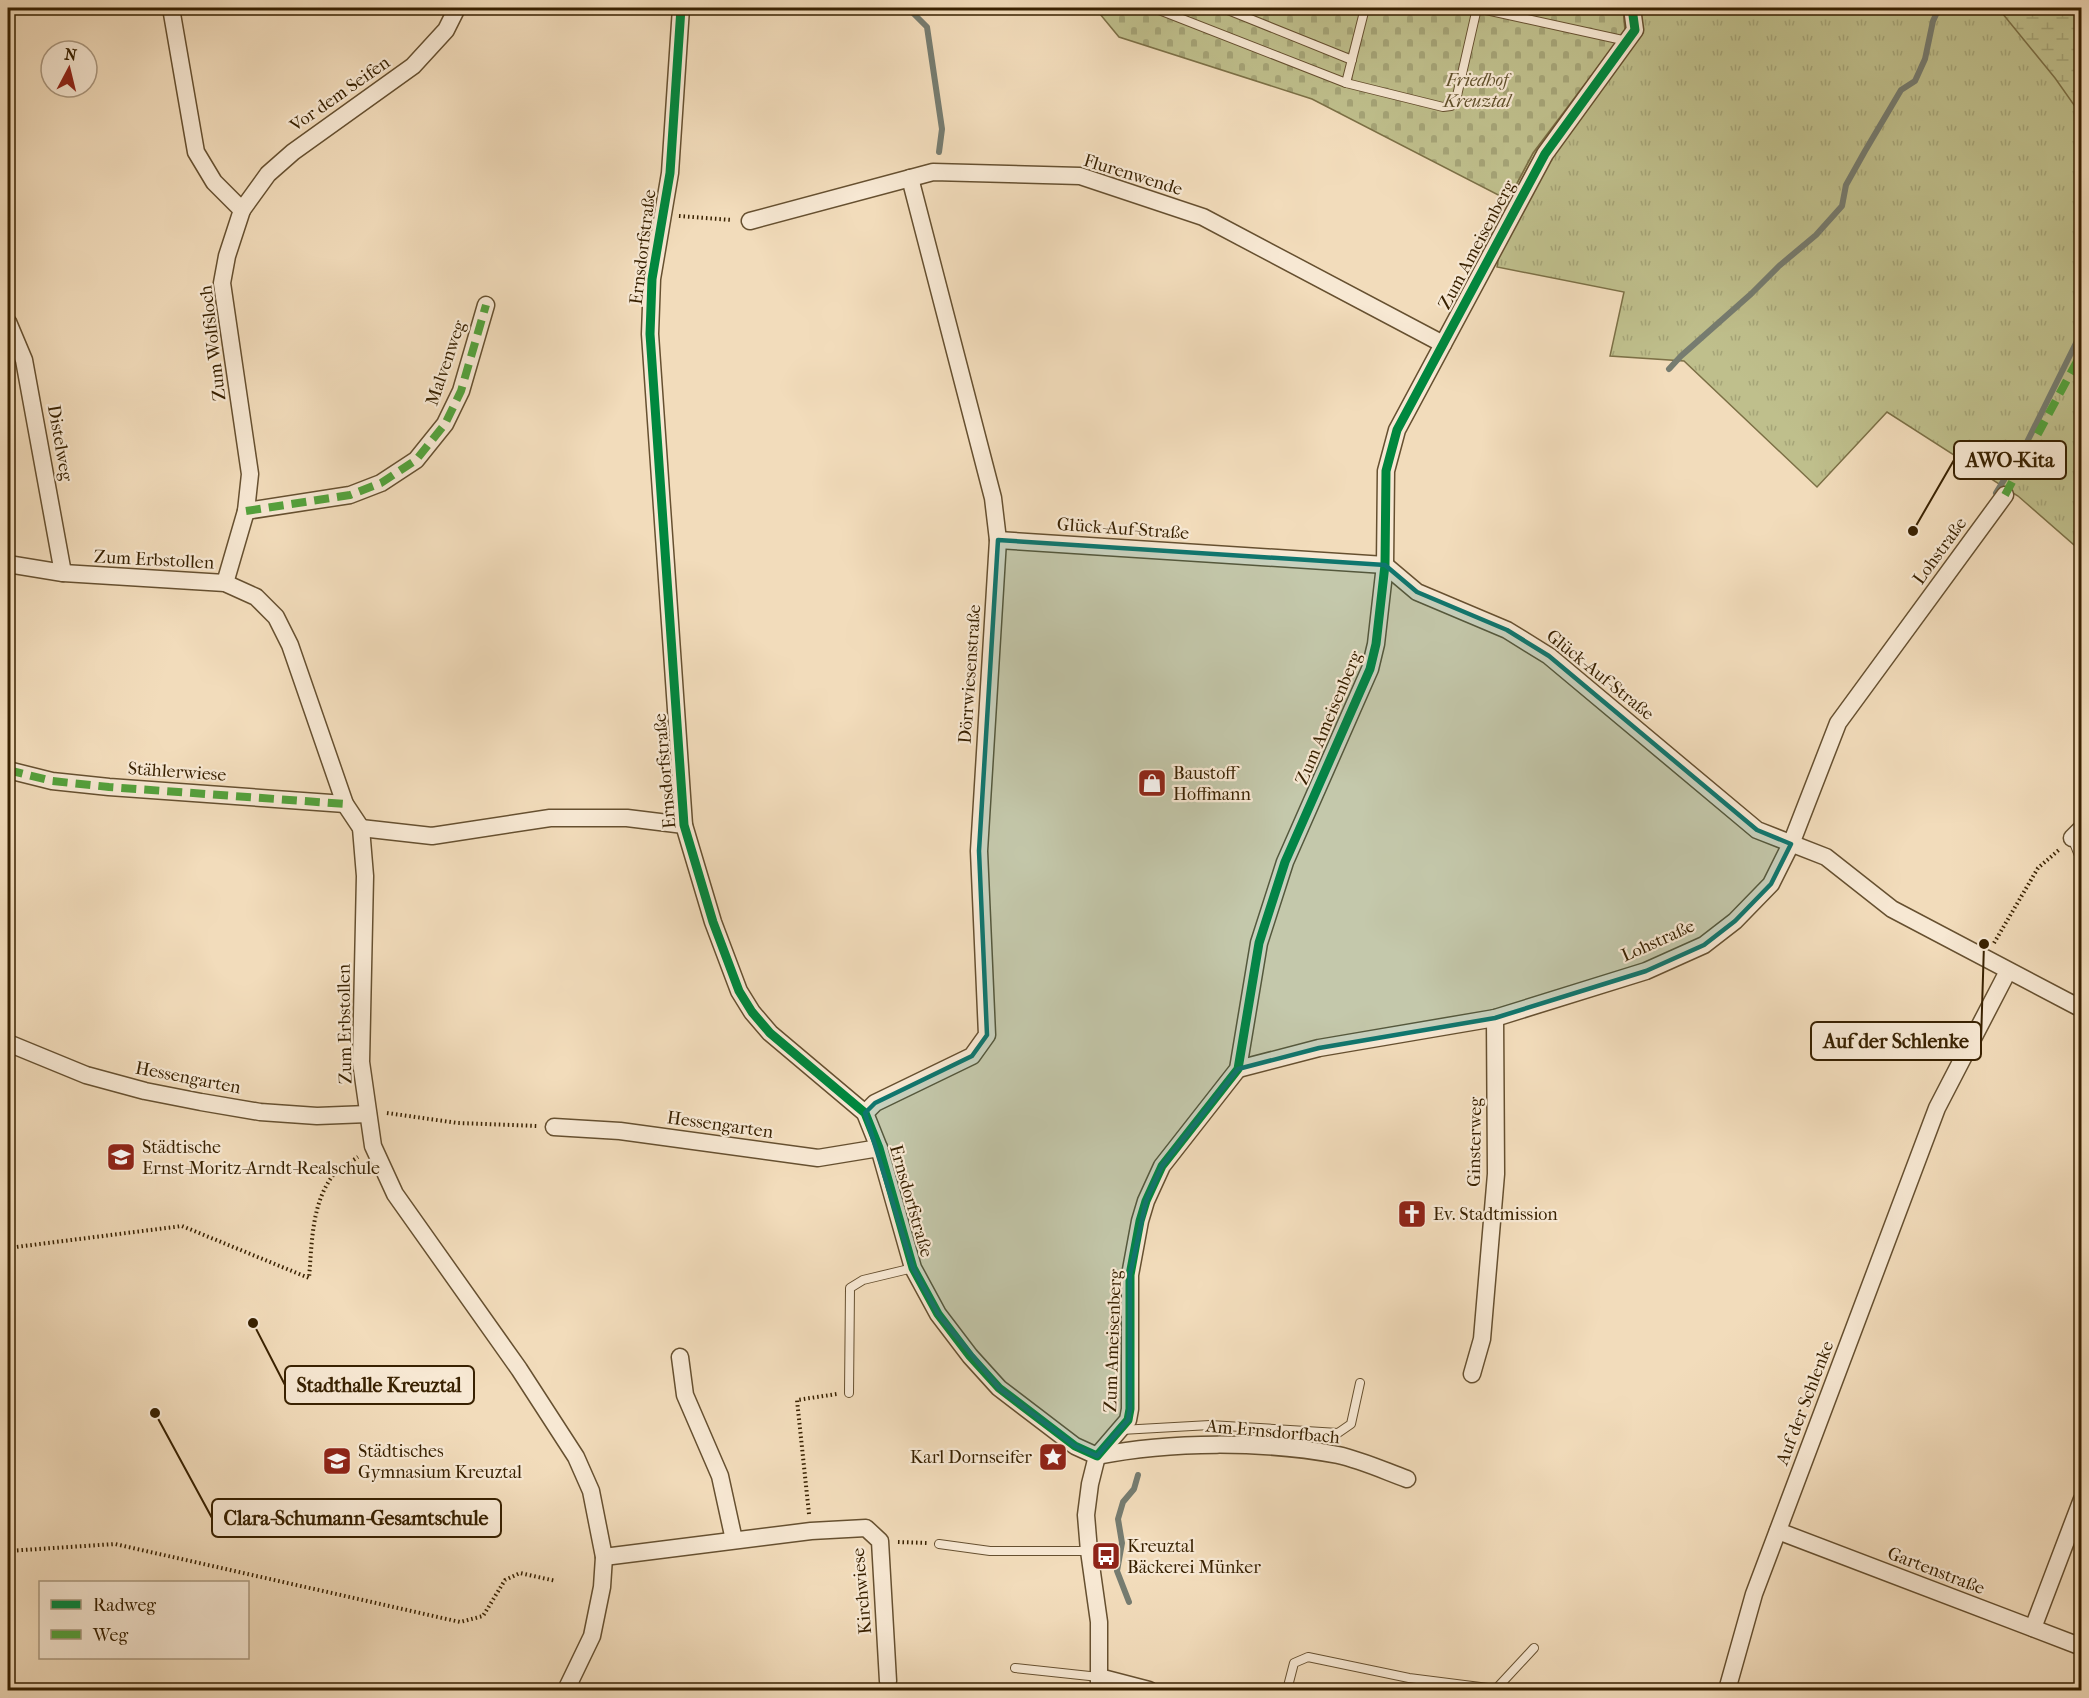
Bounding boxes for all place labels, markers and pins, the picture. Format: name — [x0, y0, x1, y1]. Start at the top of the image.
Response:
callout: AWO-Kita — [1954, 441, 2066, 479]
place label: Baustoff Hoffmann — [1173, 763, 1251, 805]
shop icon: Baustoff Hoffmann — [1136, 767, 1168, 799]
callout: Auf der Schlenke — [1811, 1022, 1981, 1060]
place label: Städtische Ernst-Moritz-Arndt-Realschule — [142, 1137, 380, 1179]
school or university icon: Städtische Ernst-Moritz-Arndt-Realschule — [105, 1141, 137, 1173]
church icon: Ev. Stadtmission — [1396, 1198, 1428, 1230]
place label: Ev. Stadtmission — [1433, 1204, 1558, 1225]
callout: Stadthalle Kreuztal — [285, 1366, 474, 1404]
place label: Städtisches Gymnasium Kreuztal — [358, 1441, 522, 1483]
place icon: Karl Dornseifer — [1037, 1441, 1069, 1473]
school or university icon: Städtisches Gymnasium Kreuztal — [321, 1445, 353, 1477]
place label: Karl Dornseifer — [910, 1447, 1032, 1468]
callout: Clara-Schumann-Gesamtschule — [212, 1499, 501, 1537]
place label: Kreuztal Bäckerei Münker — [1127, 1536, 1261, 1578]
bus stop icon: Kreuztal Bäckerei Münker — [1090, 1540, 1122, 1572]

